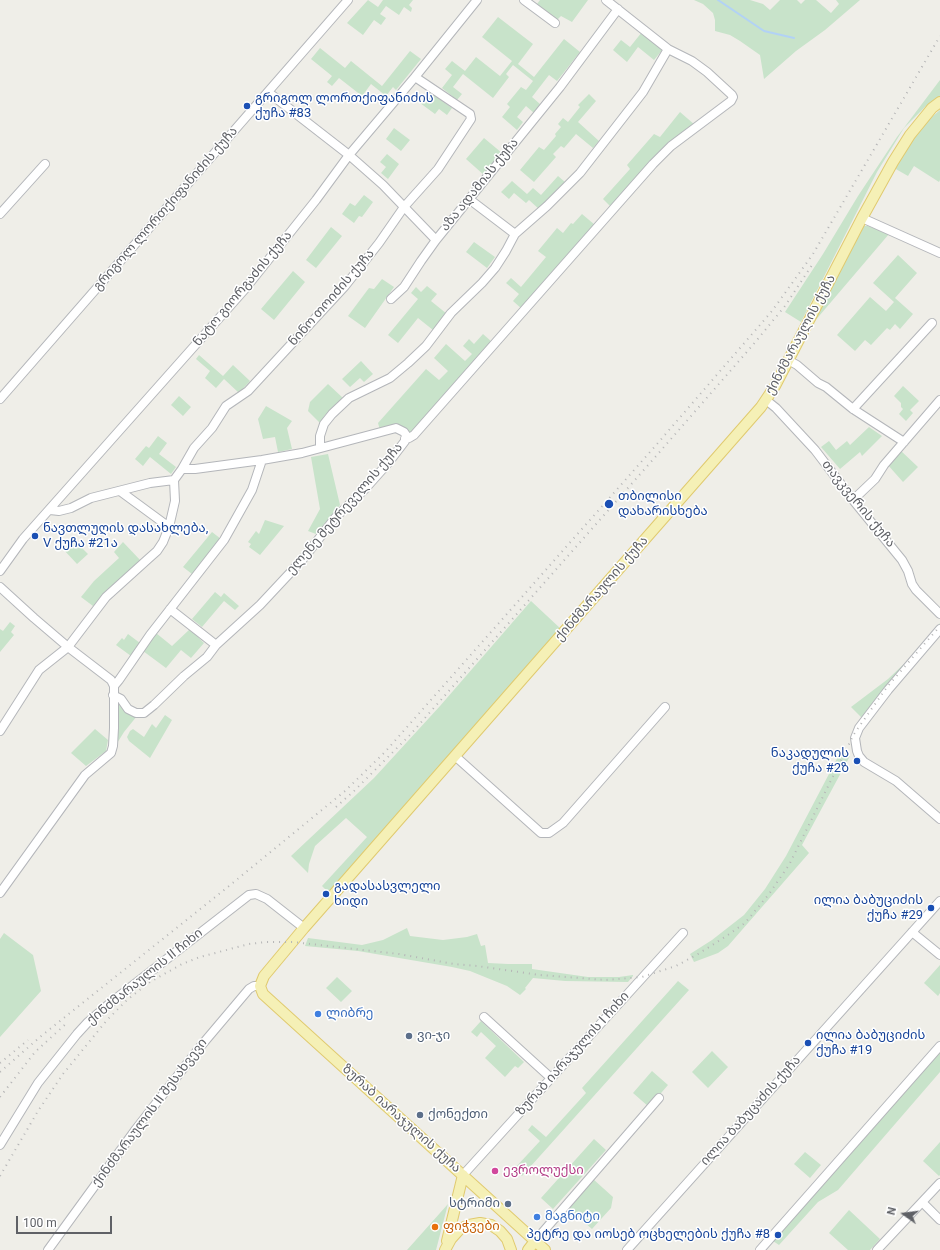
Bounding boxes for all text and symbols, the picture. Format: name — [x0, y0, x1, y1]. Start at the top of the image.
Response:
place label: გრიგოლ ლორთქიფანიძის ქუჩა #83 — [255, 91, 434, 122]
marker: გრიგოლ ლორთქიფანიძის ქუჩა #83 — [242, 101, 252, 111]
street label: გრიგოლ ლორთქიფანიძის ქუჩა — [91, 124, 241, 294]
street label: აზა ადამიას ქუჩა — [438, 135, 522, 235]
street label: ნატო გიორგაძის ქუჩა — [190, 228, 296, 350]
street label: ნინო თოიძის ქუჩა — [286, 246, 378, 350]
street label: ქინძმარაულის ქუჩა — [763, 272, 839, 398]
street label: ელენე მეტრეველის ქუჩა — [284, 440, 406, 578]
street label: თავკვერის ქუჩა — [818, 457, 898, 551]
place label: თბილისი დახარისხება — [618, 489, 708, 520]
marker: თბილისი დახარისხება — [603, 498, 615, 510]
place label: ნავთლუღის დასახლება, V ქუჩა #21ა — [43, 521, 208, 552]
marker: ნავთლუღის დასახლება, V ქუჩა #21ა — [30, 531, 40, 541]
street label: ქინძმარაულის ქუჩა — [552, 533, 652, 645]
place label: ნაკადულის ქუჩა #2ზ — [771, 746, 849, 777]
marker: ნაკადულის ქუჩა #2ზ — [852, 756, 862, 766]
place label: გადასასვლელი ხიდი — [334, 879, 441, 910]
marker: გადასასვლელი ხიდი — [321, 889, 331, 899]
place label: ილია ბაბუციძის ქუჩა #29 — [814, 893, 923, 924]
marker: ილია ბაბუციძის ქუჩა #29 — [926, 903, 936, 913]
street label: ქინძმარაულის II ჩიხი — [84, 925, 206, 1029]
street label: ზურაბ იარაჯულის I ჩიხი — [513, 989, 633, 1119]
place label: ლიბრე — [326, 1006, 373, 1022]
marker: ლიბრე — [313, 1009, 323, 1019]
place label: ვი-ჯი — [417, 1028, 450, 1044]
place label: ილია ბაბუციძის ქუჩა #19 — [816, 1028, 925, 1059]
marker: ვი-ჯი — [404, 1031, 414, 1041]
street label: ქინძმარაულის II შესახვევი — [89, 1036, 211, 1190]
marker: ილია ბაბუციძის ქუჩა #19 — [803, 1038, 813, 1048]
street label: ილია ბაბუცაძის ქუჩა — [698, 1053, 804, 1169]
street label: ზურაბ იარაჯულის ქუჩა — [338, 1062, 464, 1176]
place label: ქონექთი — [428, 1107, 488, 1123]
marker: ქონექთი — [415, 1110, 425, 1120]
place label: ევროლუქსი — [503, 1163, 584, 1179]
marker: ევროლუქსი — [490, 1166, 500, 1176]
north arrow — [884, 1194, 924, 1234]
place label: სტრიმი — [449, 1196, 500, 1212]
marker: სტრიმი — [503, 1199, 513, 1209]
text: N — [885, 1206, 899, 1216]
scale bar — [18, 1208, 114, 1234]
place label: მაგნიტი — [545, 1209, 600, 1225]
marker: მაგნიტი — [532, 1212, 542, 1222]
text: 100 m — [23, 1216, 57, 1230]
place label: ფიჭვები — [443, 1219, 500, 1235]
marker: ფიჭვები — [430, 1222, 440, 1232]
place label: პეტრე და იოსებ ოცხელების ქუჩა #8 — [527, 1227, 770, 1243]
marker: პეტრე და იოსებ ოცხელების ქუჩა #8 — [773, 1230, 783, 1240]

